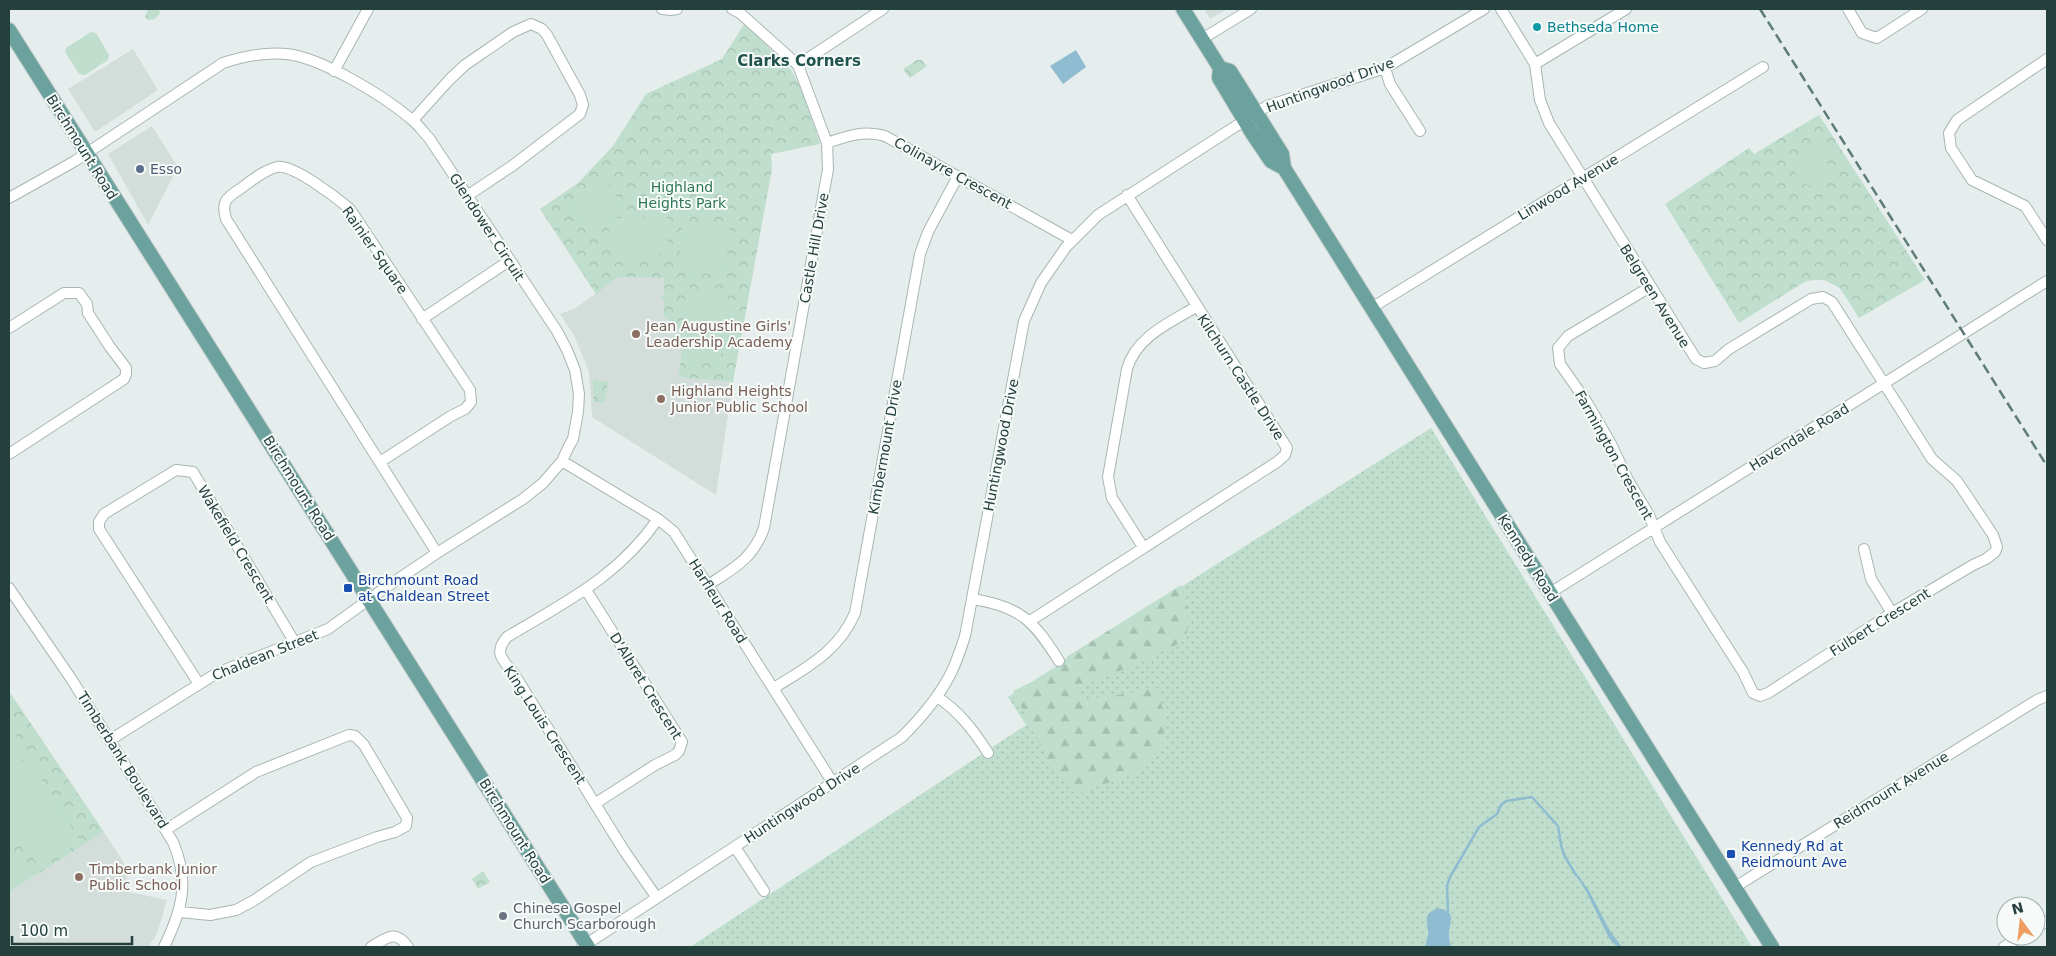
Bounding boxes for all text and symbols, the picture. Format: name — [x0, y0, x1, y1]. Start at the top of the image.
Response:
place label: Bethseda Home — [1547, 19, 1659, 35]
marker: Bethseda Home — [1531, 21, 1543, 33]
district label: Clarks Corners — [737, 52, 861, 70]
street label: Huntingwood Drive — [1264, 54, 1396, 116]
street label: Birchmount Road — [43, 92, 121, 202]
street label: Colinayre Crescent — [891, 134, 1015, 212]
street label: Linwood Avenue — [1515, 151, 1621, 223]
place label: Esso — [150, 161, 182, 177]
marker: Esso — [134, 163, 146, 175]
street label: Glendower Circuit — [446, 170, 528, 284]
park label: Highland Heights Park — [638, 179, 727, 211]
street label: Castle Hill Drive — [796, 191, 832, 305]
street label: Rainier Square — [339, 203, 411, 297]
street label: Belgreen Avenue — [1617, 241, 1693, 351]
street label: Kilchurn Castle Drive — [1194, 311, 1288, 443]
place label: Jean Augustine Girls' Leadership Academy — [645, 318, 792, 350]
marker: Jean Augustine Girls' Leadership Academy — [630, 328, 642, 340]
street label: Huntingwood Drive — [980, 377, 1022, 513]
street label: Kimbermount Drive — [865, 378, 905, 516]
place label: Highland Heights Junior Public School — [670, 383, 808, 415]
street label: Farmington Crescent — [1572, 388, 1656, 523]
marker: Highland Heights Junior Public School — [655, 393, 667, 405]
street label: Havendale Road — [1746, 400, 1852, 474]
street label: Birchmount Road — [260, 433, 338, 543]
street label: Wakefield Crescent — [195, 482, 278, 606]
street label: Kennedy Road — [1495, 511, 1561, 605]
street label: Harfleur Road — [686, 556, 750, 646]
place label: Birchmount Road at Chaldean Street — [358, 572, 490, 604]
marker: Birchmount Road at Chaldean Street — [342, 582, 354, 594]
street label: Fulbert Crescent — [1827, 584, 1933, 659]
street label: Chaldean Street — [210, 626, 321, 684]
street label: D'Albret Crescent — [607, 630, 686, 743]
street label: King Louis Crescent — [501, 663, 589, 788]
street label: Timberbank Boulevard — [74, 688, 172, 831]
street label: Reidmount Avenue — [1831, 748, 1951, 832]
street label: Huntingwood Drive — [741, 760, 863, 846]
street label: Birchmount Road — [476, 776, 554, 886]
place label: Kennedy Rd at Reidmount Ave — [1741, 838, 1847, 870]
marker: Kennedy Rd at Reidmount Ave — [1725, 848, 1737, 860]
place label: Timberbank Junior Public School — [88, 861, 217, 893]
marker: Timberbank Junior Public School — [73, 871, 85, 883]
north arrow — [1996, 896, 2046, 946]
text: N — [2010, 899, 2025, 918]
place label: Chinese Gospel Church Scarborough — [513, 900, 656, 932]
marker: Chinese Gospel Church Scarborough — [497, 910, 509, 922]
scale bar — [12, 914, 132, 946]
text: 100 m — [20, 922, 68, 940]

